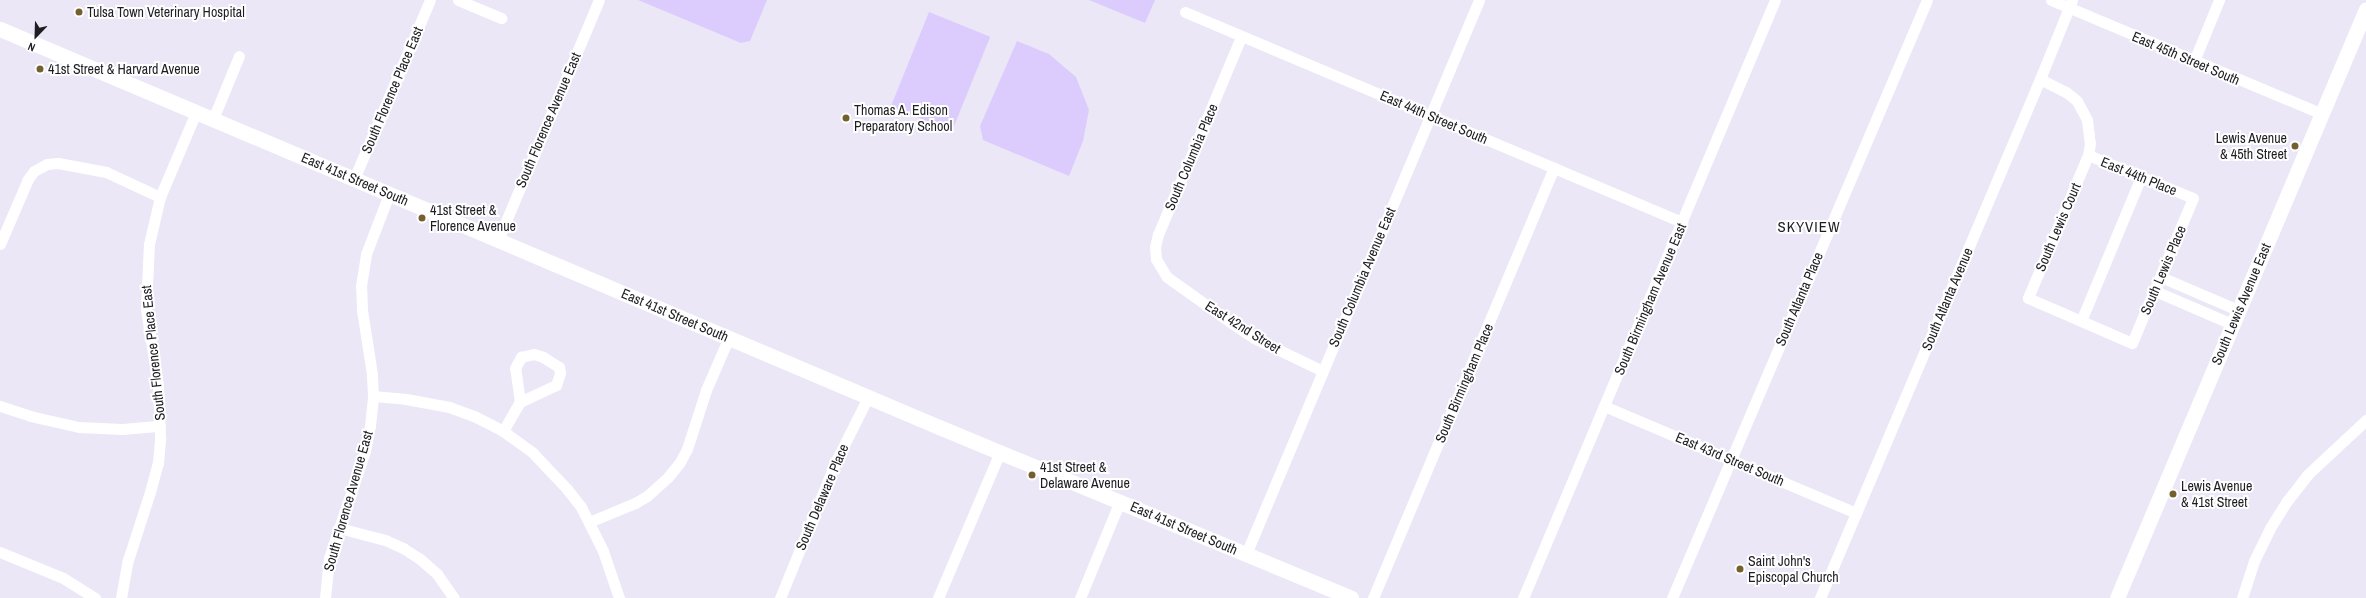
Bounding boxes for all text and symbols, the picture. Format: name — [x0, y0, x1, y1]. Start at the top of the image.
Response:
place label: Tulsa Town Veterinary Hospital — [87, 4, 245, 20]
marker: Tulsa Town Veterinary Hospital — [74, 7, 84, 17]
north arrow — [16, 16, 56, 56]
street label: South Florence Place East — [358, 24, 426, 156]
street label: East 45th Street South — [2130, 28, 2242, 88]
text: N — [26, 39, 37, 55]
street label: South Florence Avenue East — [512, 50, 584, 190]
place label: 41st Street & Harvard Avenue — [48, 61, 200, 77]
marker: 41st Street & Harvard Avenue — [35, 64, 45, 74]
street label: East 44th Street South — [1378, 87, 1490, 147]
street label: South Columbia Place — [1161, 101, 1221, 213]
place label: Thomas A. Edison Preparatory School — [854, 102, 952, 134]
marker: Thomas A. Edison Preparatory School — [841, 113, 851, 123]
place label: Lewis Avenue & 45th Street — [2215, 130, 2287, 162]
marker: Lewis Avenue & 45th Street — [2290, 141, 2300, 151]
street label: East 41st Street South — [299, 149, 411, 209]
street label: East 44th Place — [2099, 153, 2179, 199]
street label: South Lewis Court — [2032, 180, 2084, 274]
place label: 41st Street & Florence Avenue — [430, 202, 517, 234]
street label: South Columbia Avenue East — [1325, 204, 1399, 350]
marker: 41st Street & Florence Avenue — [417, 213, 427, 223]
district label: SKYVIEW — [1777, 218, 1841, 236]
street label: South Birmingham Avenue East — [1610, 220, 1690, 378]
street label: South Lewis Place — [2137, 223, 2189, 317]
street label: South Lewis Avenue East — [2208, 240, 2274, 368]
street label: South Atlanta Avenue — [1918, 245, 1976, 353]
street label: South Atlanta Place — [1772, 249, 1826, 349]
street label: South Florence Place East — [138, 285, 168, 421]
street label: East 41st Street South — [619, 285, 731, 345]
street label: East 42nd Street — [1202, 297, 1284, 357]
street label: South Birmingham Place — [1431, 321, 1497, 445]
street label: South Florence Avenue East — [320, 429, 376, 573]
street label: East 43rd Street South — [1673, 429, 1787, 489]
street label: South Delaware Place — [792, 441, 852, 553]
place label: 41st Street & Delaware Avenue — [1040, 459, 1130, 492]
marker: 41st Street & Delaware Avenue — [1027, 470, 1037, 480]
place label: Lewis Avenue & 41st Street — [2181, 478, 2253, 510]
marker: Lewis Avenue & 41st Street — [2168, 489, 2178, 499]
street label: East 41st Street South — [1128, 498, 1240, 558]
place label: Saint John's Episcopal Church — [1748, 553, 1839, 586]
marker: Saint John's Episcopal Church — [1735, 564, 1745, 574]

